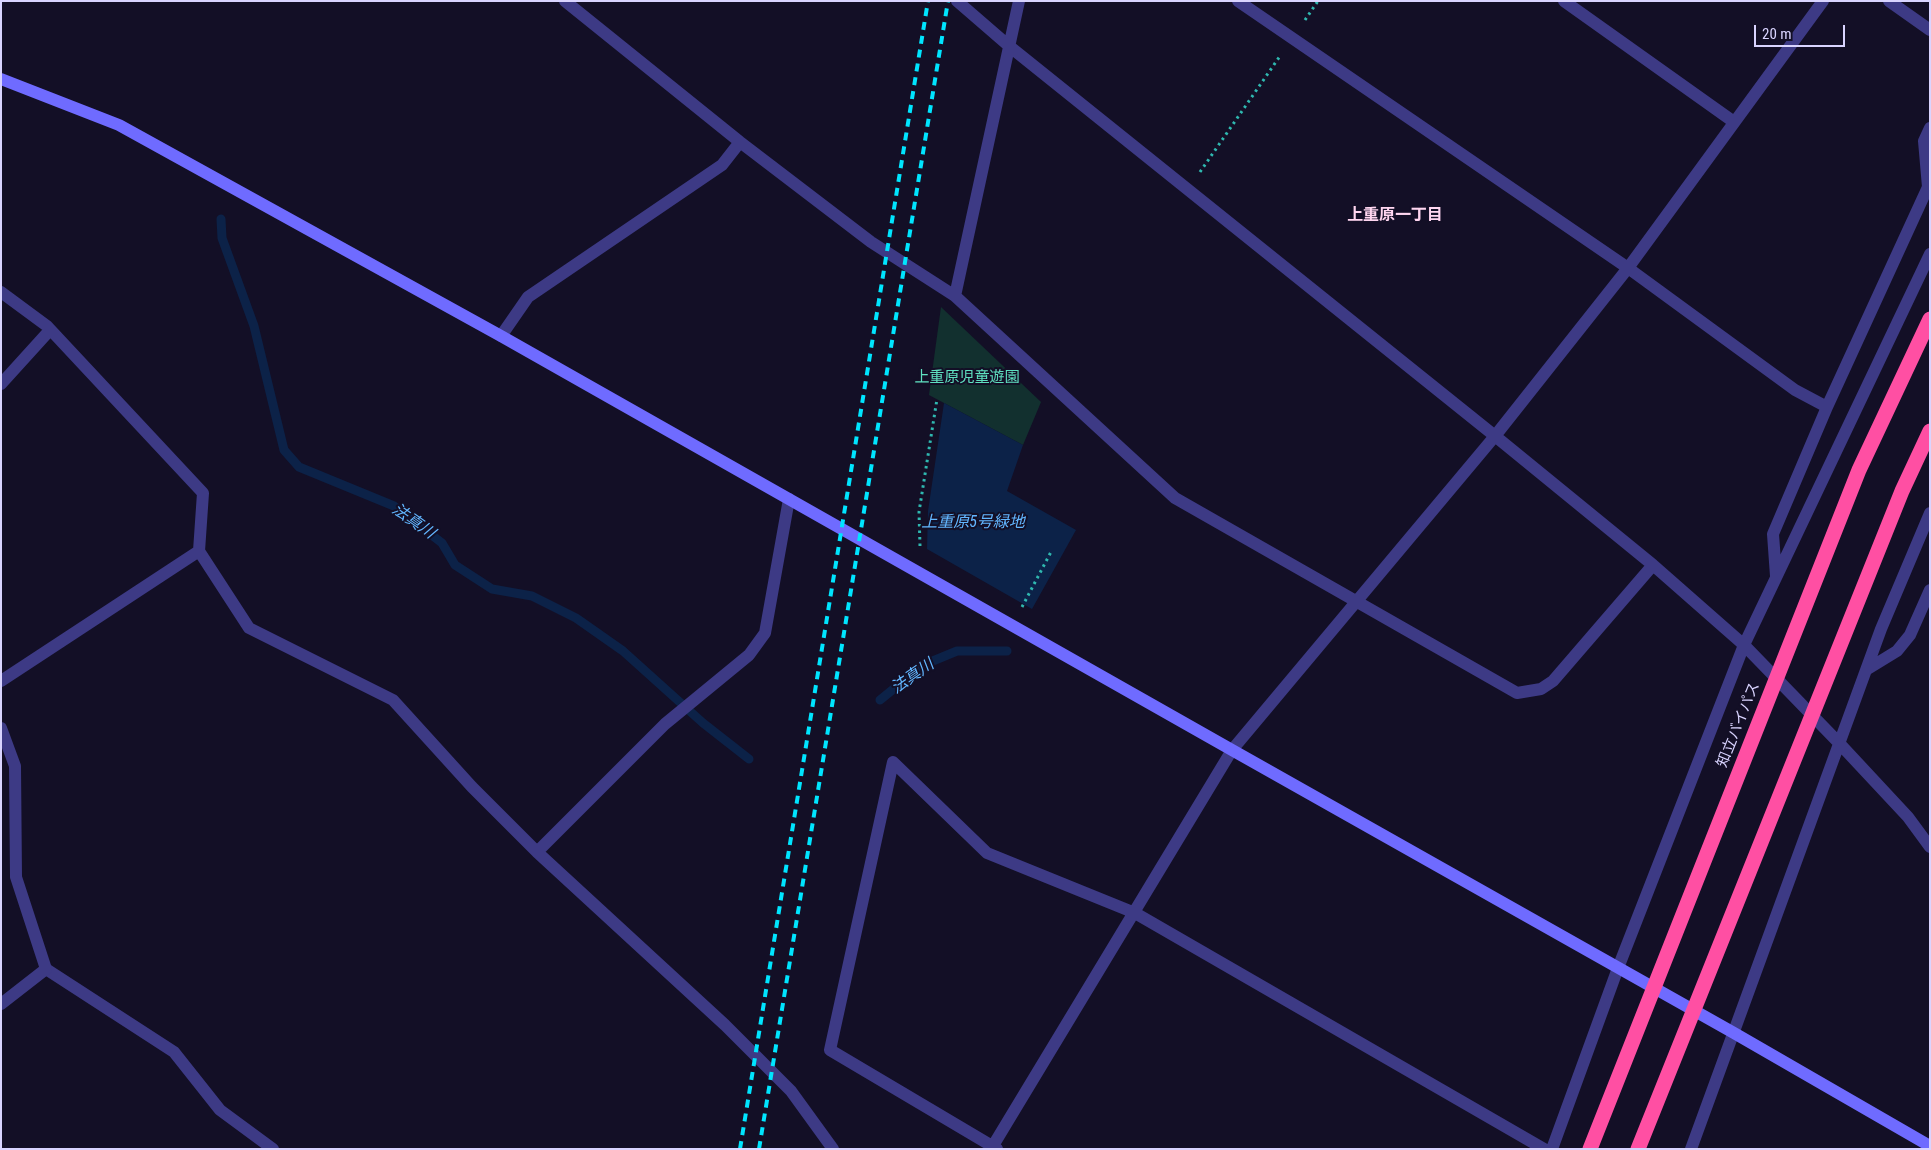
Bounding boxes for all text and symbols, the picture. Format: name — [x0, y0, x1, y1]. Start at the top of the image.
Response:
scale bar — [1756, 15, 1847, 47]
text: 20 m — [1762, 25, 1792, 43]
district label: 上重原一丁目 — [1347, 206, 1443, 226]
park label: 上重原児童遊園 — [915, 369, 1019, 387]
water label: 法真川 — [388, 500, 438, 544]
water label: 上重原5号緑地 — [921, 513, 1025, 533]
water label: 法真川 — [888, 655, 938, 699]
street label: 知立バイパス — [1714, 680, 1764, 770]

